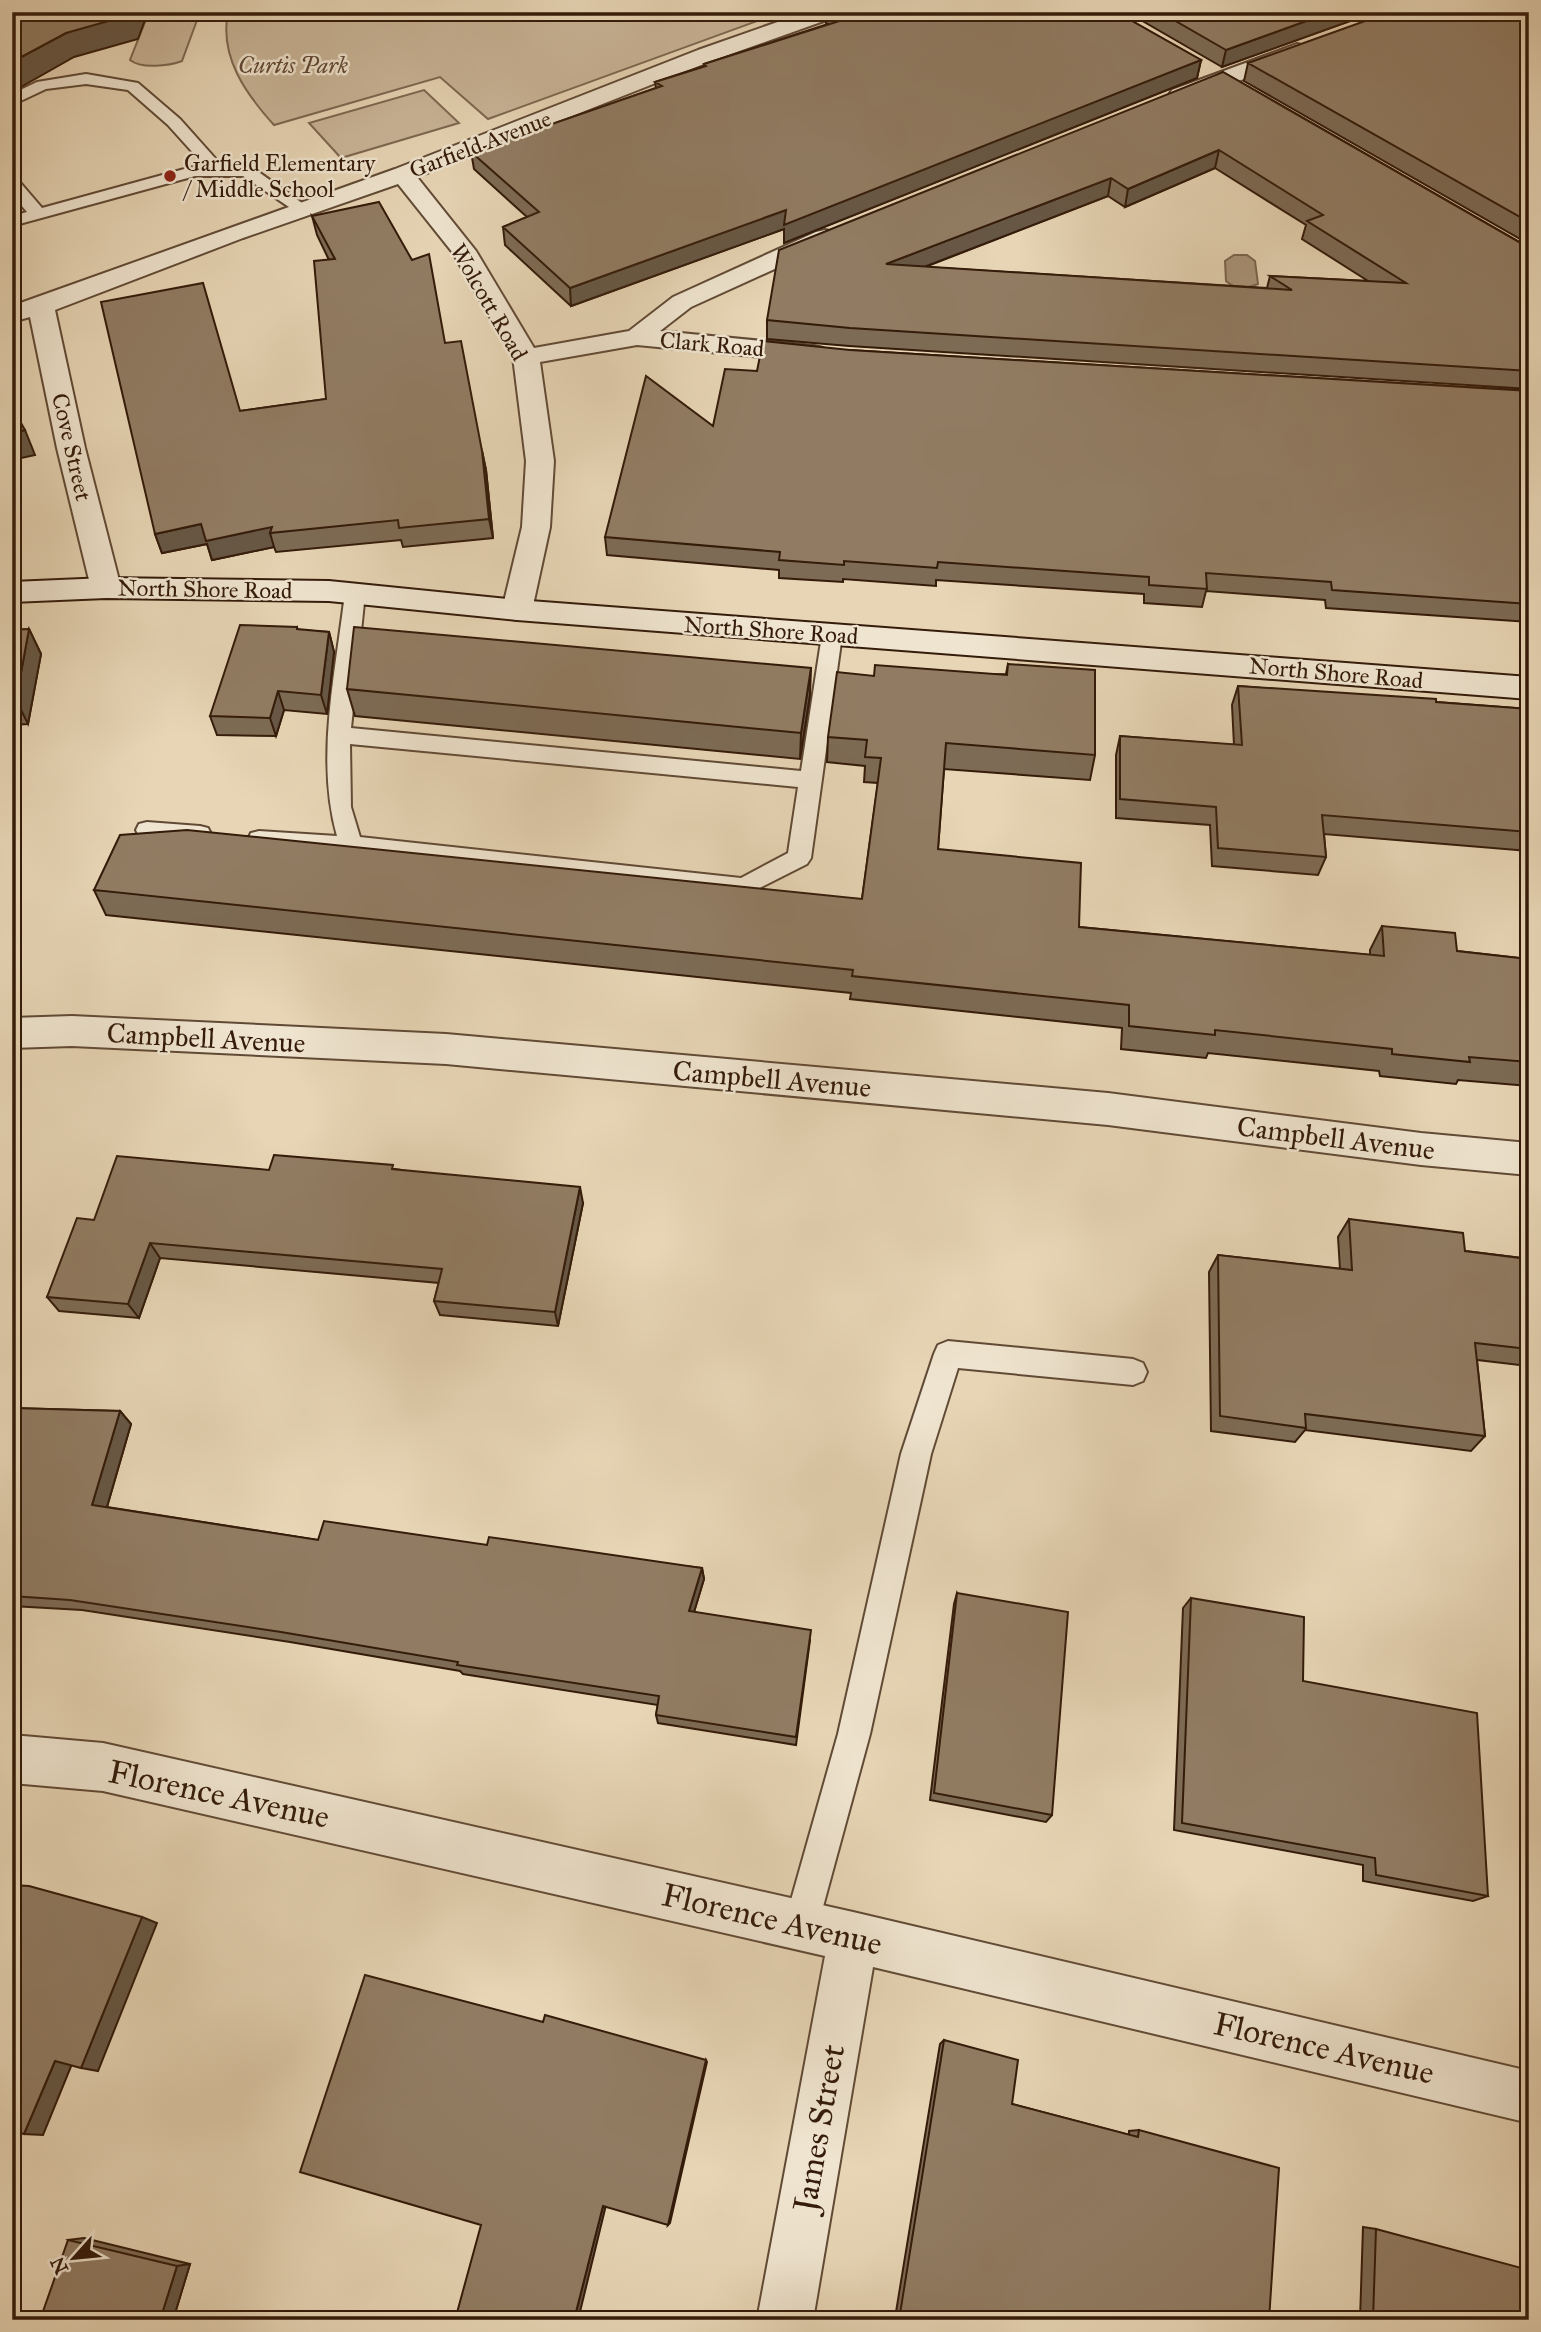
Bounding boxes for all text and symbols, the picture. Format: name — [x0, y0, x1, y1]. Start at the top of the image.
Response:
park label: Curtis Park — [238, 51, 348, 79]
street label: Garfield Avenue — [405, 104, 555, 184]
place label: Garfield Elementary / Middle School — [182, 149, 377, 203]
marker: Garfield Elementary / Middle School — [162, 168, 178, 184]
street label: Wolcott Road — [444, 239, 534, 366]
street label: Clark Road — [659, 325, 766, 363]
street label: Cove Street — [46, 390, 98, 504]
street label: North Shore Road — [117, 573, 293, 605]
street label: North Shore Road — [683, 610, 860, 650]
street label: North Shore Road — [1248, 651, 1425, 695]
street label: Campbell Avenue — [106, 1015, 306, 1061]
street label: Campbell Avenue — [671, 1053, 873, 1105]
street label: Campbell Avenue — [1235, 1109, 1437, 1167]
street label: Florence Avenue — [105, 1751, 333, 1837]
street label: Florence Avenue — [658, 1874, 886, 1964]
street label: Florence Avenue — [1210, 2003, 1438, 2093]
street label: James Street — [784, 2041, 854, 2218]
north arrow — [38, 2224, 108, 2294]
text: N — [45, 2253, 73, 2278]

